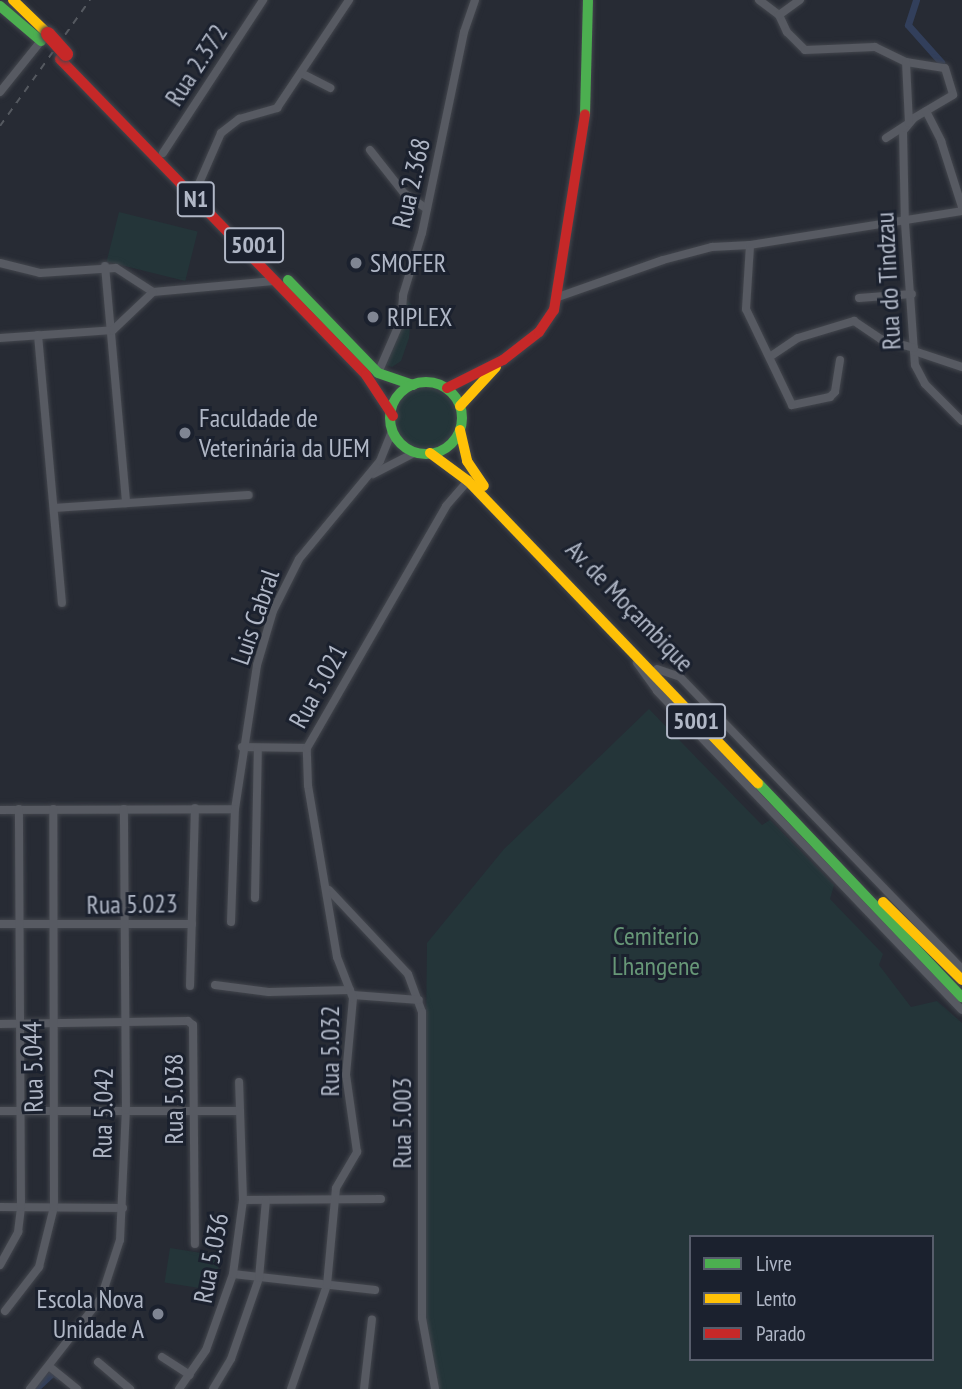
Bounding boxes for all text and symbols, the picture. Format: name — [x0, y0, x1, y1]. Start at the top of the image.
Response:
street label: Rua 2.372 — [158, 18, 234, 112]
street label: Rua 2.368 — [386, 135, 436, 231]
road number: N1 — [177, 178, 215, 219]
street label: Rua do Tindzau — [869, 211, 907, 351]
road number: 5001 — [222, 224, 286, 266]
place label: SMOFER — [370, 247, 446, 279]
marker: SMOFER — [348, 255, 364, 271]
place label: RIPLEX — [387, 301, 452, 333]
marker: RIPLEX — [365, 309, 381, 325]
place label: Faculdade de Veterinária da UEM — [199, 402, 370, 464]
marker: Faculdade de Veterinária da UEM — [177, 425, 193, 441]
street label: Av. de Moçambique — [559, 533, 701, 679]
street label: Luis Cabral — [224, 565, 286, 669]
street label: Rua 5.021 — [282, 639, 354, 733]
road number: 5001 — [664, 700, 728, 742]
street label: Rua 5.023 — [86, 888, 178, 920]
park label: Cemiterio Lhangene — [612, 920, 700, 982]
street label: Rua 5.032 — [314, 1005, 346, 1097]
street label: Rua 5.044 — [17, 1021, 49, 1113]
street label: Rua 5.038 — [158, 1053, 190, 1145]
street label: Rua 5.042 — [87, 1067, 119, 1159]
street label: Rua 5.003 — [386, 1077, 418, 1169]
street label: Rua 5.036 — [187, 1210, 235, 1306]
legend — [689, 1235, 934, 1361]
text: Livre — [756, 1250, 792, 1277]
place label: Escola Nova Unidade A — [37, 1283, 144, 1344]
text: Lento — [756, 1285, 796, 1312]
marker: Escola Nova Unidade A — [150, 1306, 166, 1322]
text: Parado — [756, 1320, 806, 1347]

